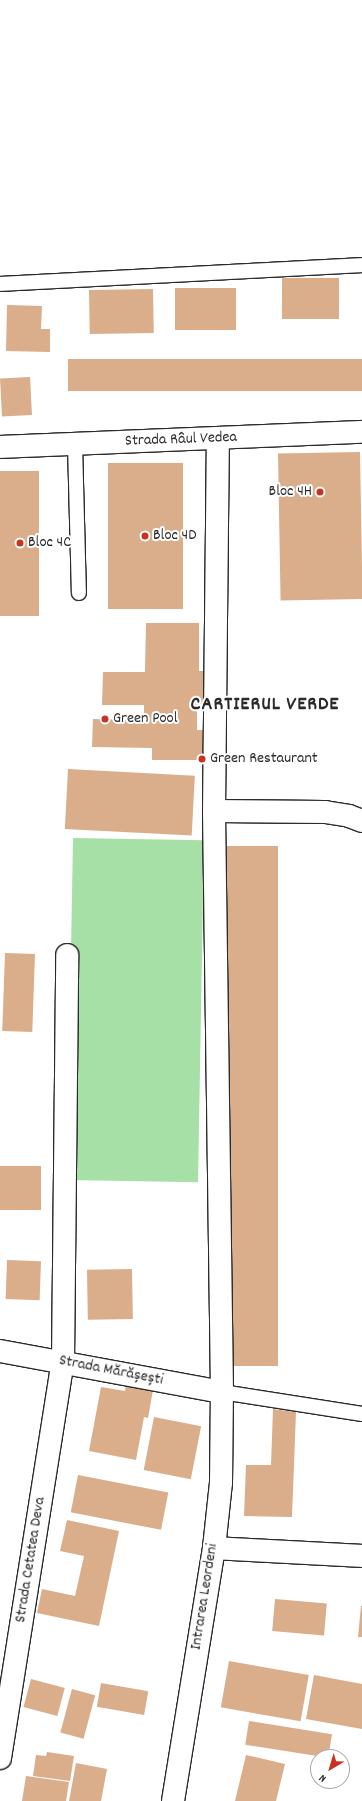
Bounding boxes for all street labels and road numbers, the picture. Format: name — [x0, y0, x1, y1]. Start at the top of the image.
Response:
street label: Strada Râul Vedea — [125, 428, 237, 452]
street label: Strada Mărășești — [57, 1351, 165, 1391]
street label: Strada Cetatea Deva — [12, 1496, 50, 1624]
street label: Intrarea Leordeni — [187, 1542, 223, 1652]

